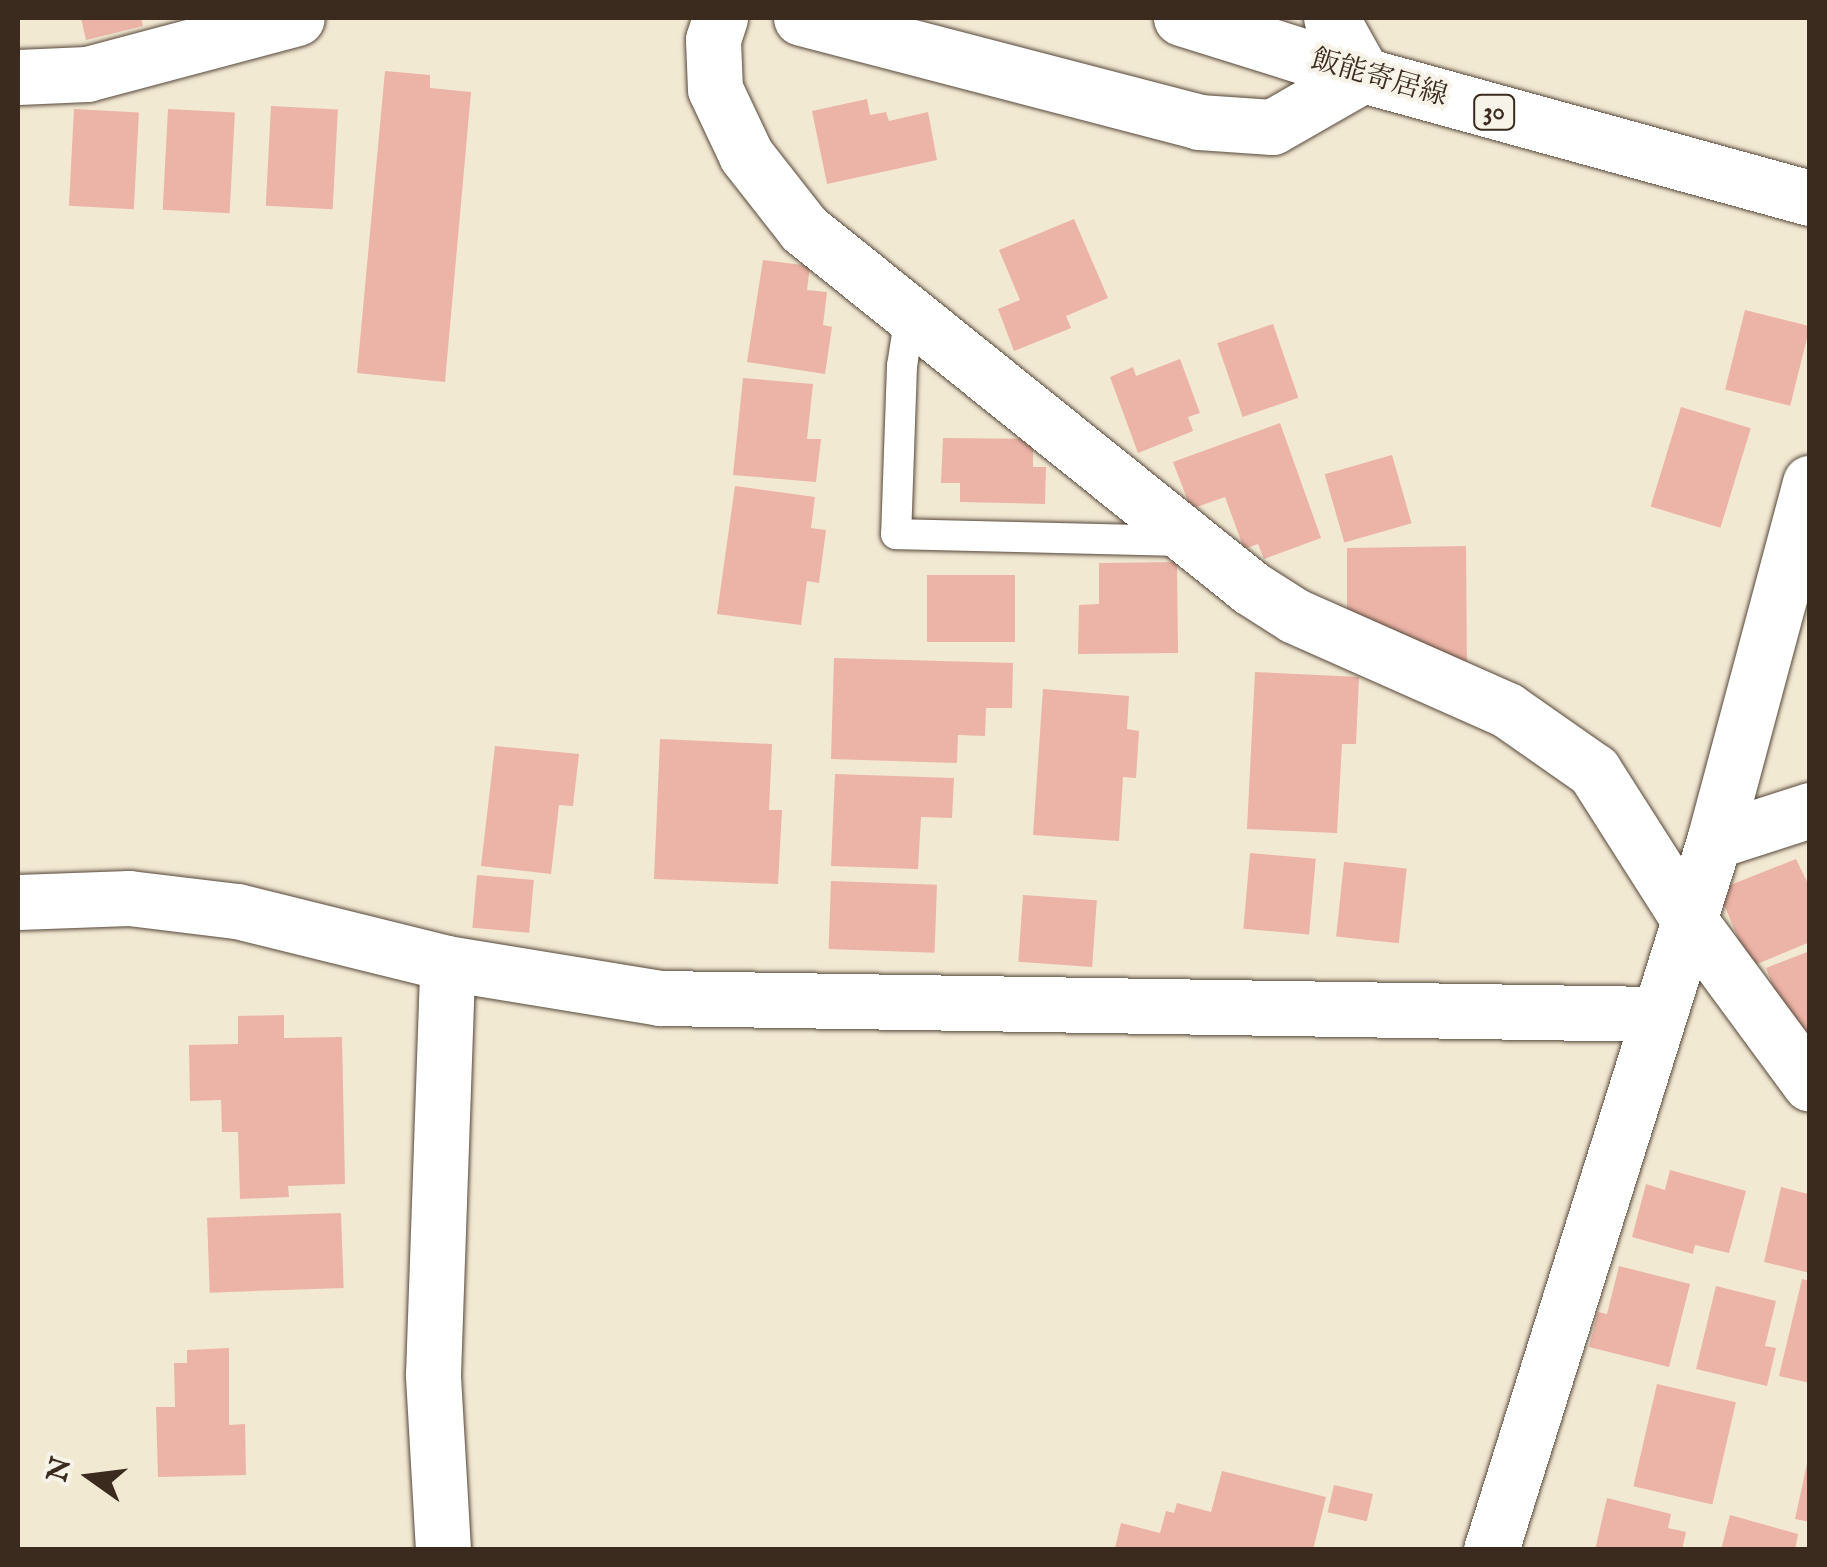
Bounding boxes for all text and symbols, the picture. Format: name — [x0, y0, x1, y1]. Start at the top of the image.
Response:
street label: 飯能寄居線 — [1307, 44, 1451, 114]
road number: 30 — [1472, 92, 1516, 132]
north arrow — [40, 1427, 140, 1527]
text: N — [40, 1454, 80, 1486]

